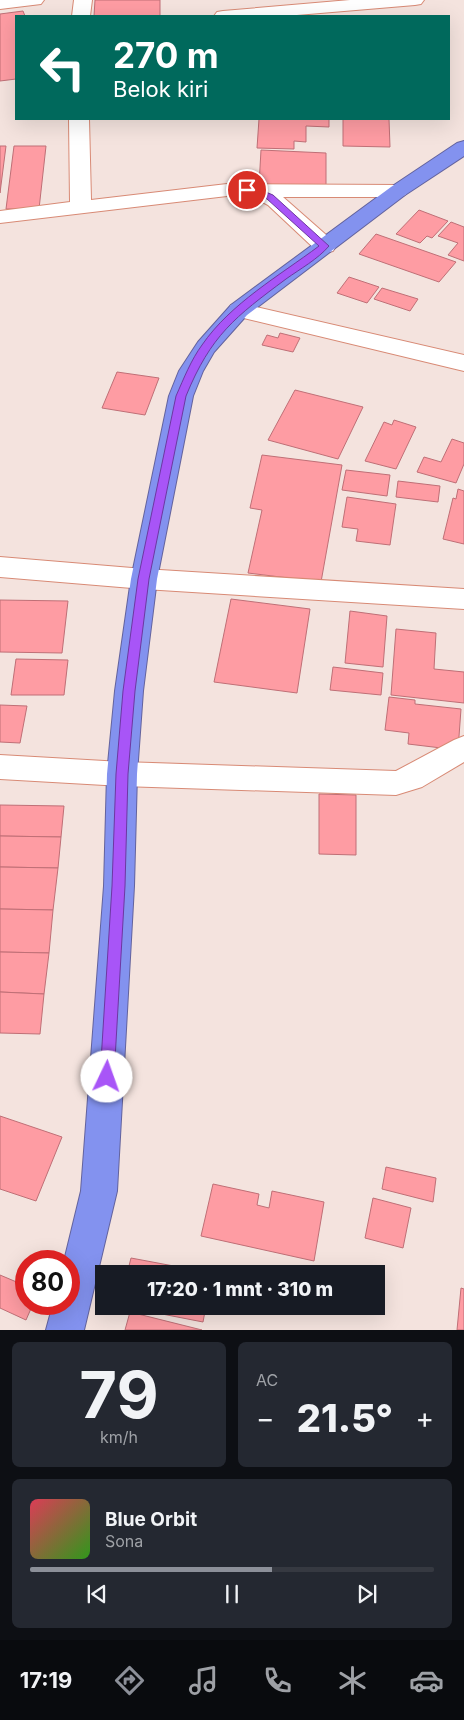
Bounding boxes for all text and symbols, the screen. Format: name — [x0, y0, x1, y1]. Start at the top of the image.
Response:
text: 270 m — [113, 34, 219, 76]
icon: left — [30, 35, 95, 100]
text: Belok kiri — [113, 76, 208, 102]
pin — [226, 169, 268, 211]
icon: arrive — [233, 176, 261, 204]
position arrow — [80, 1050, 132, 1102]
speed limit sign: 80 — [15, 1250, 80, 1315]
text: 17:20 · 1 mnt · 310 m — [147, 1278, 333, 1301]
text: 79 — [79, 1355, 159, 1434]
text: AC — [256, 1370, 278, 1390]
text: 21.5° — [297, 1395, 393, 1441]
text: − — [256, 1401, 275, 1435]
text: + — [415, 1401, 434, 1435]
text: km/h — [100, 1427, 138, 1447]
text: Blue Orbit — [105, 1508, 197, 1531]
text: Sona — [105, 1531, 143, 1551]
icon: previous — [83, 1580, 111, 1608]
icon: pause — [218, 1580, 246, 1608]
icon: next — [353, 1580, 381, 1608]
icon: directions — [112, 1663, 147, 1698]
icon: music — [186, 1663, 221, 1698]
icon: phone — [260, 1663, 295, 1698]
icon: climate — [335, 1663, 370, 1698]
icon: car — [409, 1663, 444, 1698]
text: 17:19 — [20, 1667, 72, 1693]

